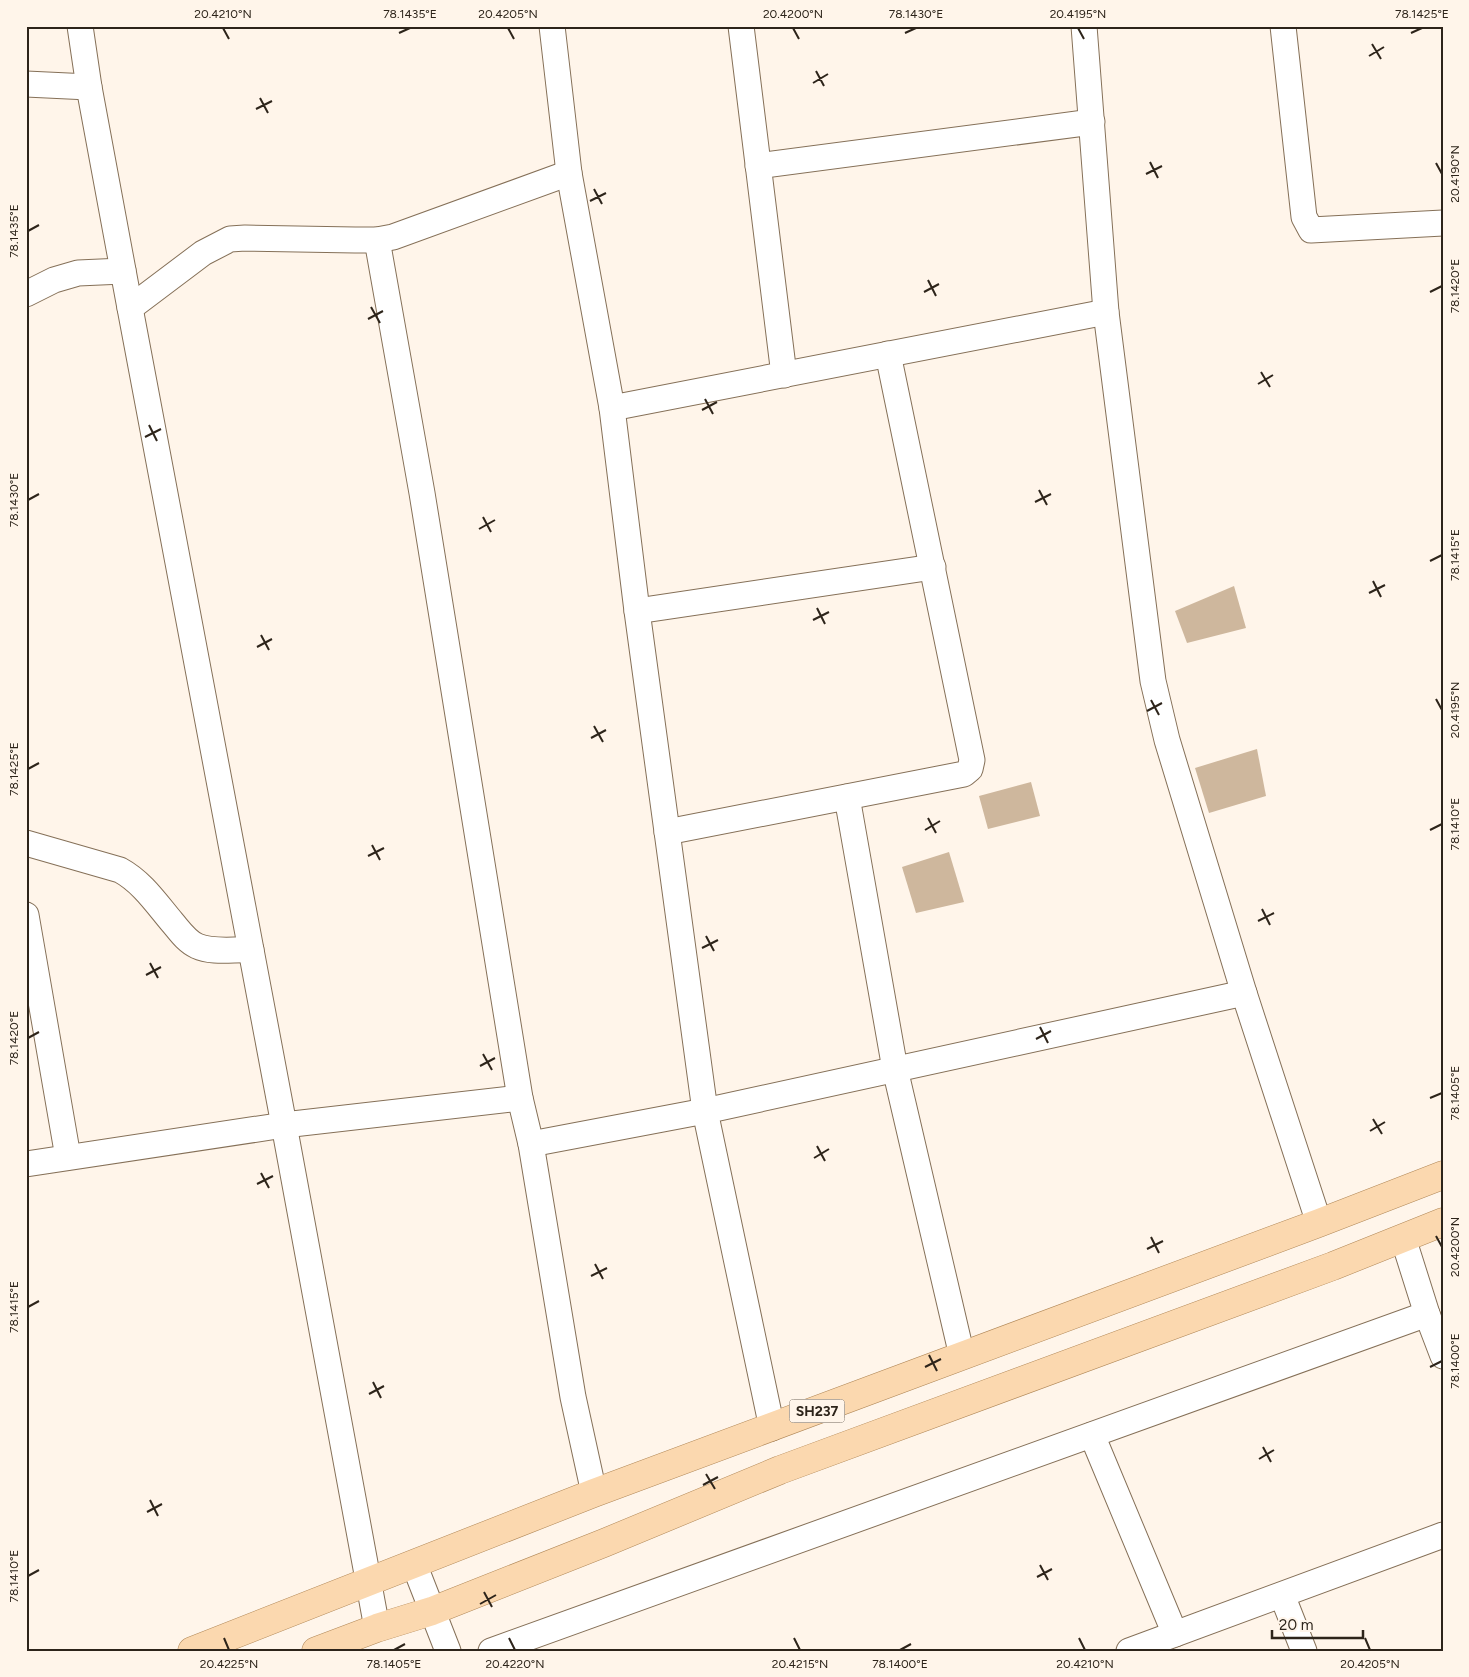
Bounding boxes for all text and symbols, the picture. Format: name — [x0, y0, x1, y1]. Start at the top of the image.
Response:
text: 20.4210°N — [194, 7, 252, 21]
text: 78.1435°E — [383, 7, 437, 21]
text: 20.4205°N — [478, 7, 538, 21]
text: 20.4200°N — [763, 7, 823, 21]
text: 78.1430°E — [889, 7, 943, 21]
text: 20.4195°N — [1050, 7, 1106, 21]
text: 78.1425°E — [1395, 7, 1449, 21]
text: 20.4190°N — [1448, 145, 1462, 203]
text: 78.1435°E — [7, 204, 21, 258]
text: 78.1420°E — [1448, 259, 1462, 313]
text: 78.1430°E — [7, 473, 21, 527]
text: 78.1415°E — [1448, 529, 1462, 581]
text: 20.4195°N — [1448, 682, 1462, 738]
text: 78.1425°E — [7, 742, 21, 796]
text: 78.1410°E — [1448, 798, 1462, 850]
text: 78.1420°E — [7, 1011, 21, 1065]
text: 78.1405°E — [1448, 1066, 1462, 1120]
text: 20.4200°N — [1448, 1217, 1462, 1277]
text: 78.1415°E — [7, 1281, 21, 1333]
text: 78.1400°E — [1448, 1333, 1462, 1389]
road number: SH237 — [790, 1400, 844, 1422]
text: 78.1410°E — [7, 1550, 21, 1602]
scale bar — [1272, 1607, 1363, 1639]
text: 20 m — [1279, 1616, 1313, 1634]
text: 20.4225°N — [200, 1657, 258, 1671]
text: 78.1405°E — [367, 1657, 421, 1671]
text: 20.4220°N — [485, 1657, 545, 1671]
text: 20.4215°N — [772, 1657, 828, 1671]
text: 78.1400°E — [872, 1657, 928, 1671]
text: 20.4210°N — [1056, 1657, 1114, 1671]
text: 20.4205°N — [1340, 1657, 1400, 1671]

